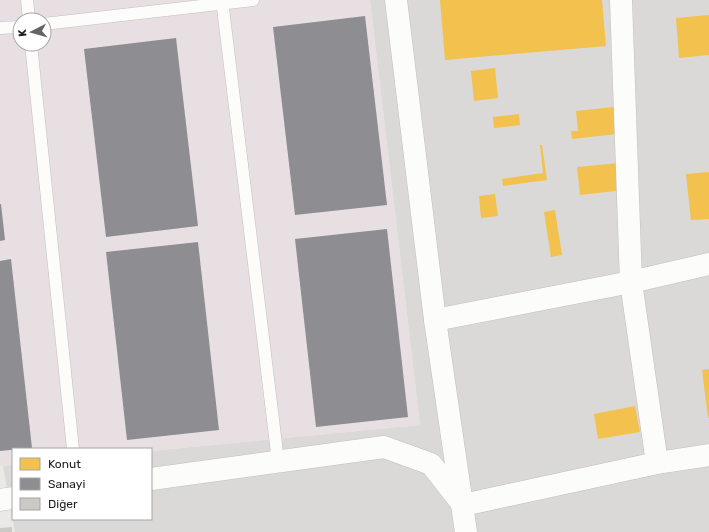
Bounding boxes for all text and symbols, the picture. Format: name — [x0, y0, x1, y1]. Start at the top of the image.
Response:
north arrow — [12, 12, 52, 52]
text: K — [16, 28, 29, 37]
legend — [12, 448, 152, 520]
text: Konut — [48, 457, 81, 471]
text: Sanayi — [48, 477, 85, 491]
text: Diğer — [48, 497, 78, 511]

